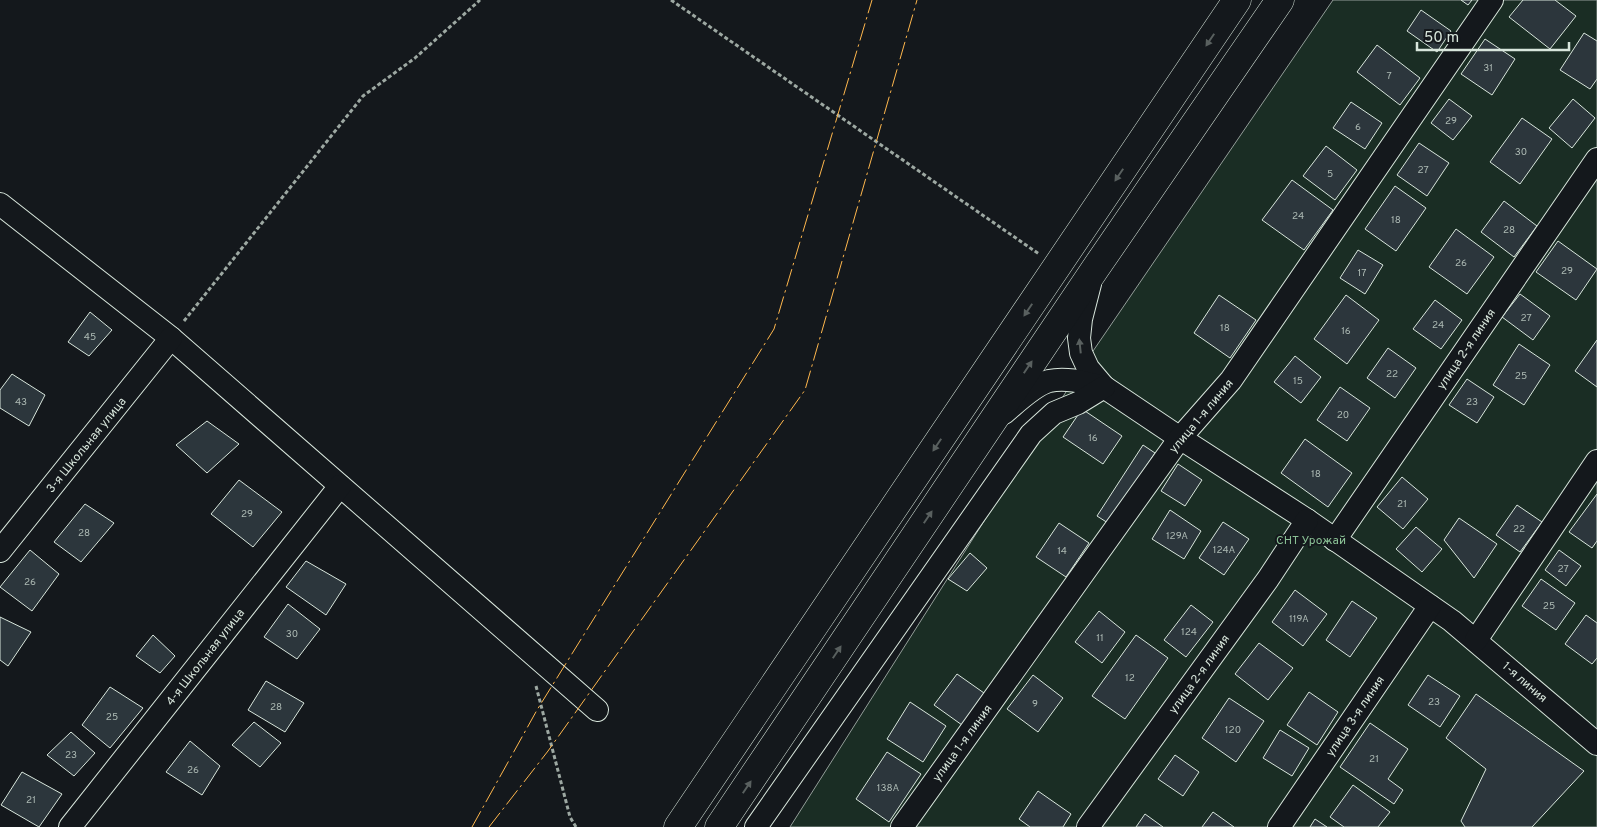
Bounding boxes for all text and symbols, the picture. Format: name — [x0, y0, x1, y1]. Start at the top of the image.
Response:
scale bar — [1417, 20, 1570, 52]
text: 50 m — [1424, 29, 1459, 48]
one-way arrow — [1205, 34, 1214, 47]
house number: 31 — [1483, 62, 1493, 75]
house number: 7 — [1386, 70, 1392, 83]
house number: 29 — [1445, 115, 1457, 128]
house number: 6 — [1355, 121, 1361, 134]
house number: 30 — [1515, 146, 1527, 159]
house number: 27 — [1417, 164, 1429, 177]
house number: 5 — [1327, 168, 1333, 181]
one-way arrow — [1114, 169, 1124, 182]
house number: 24 — [1292, 210, 1304, 223]
house number: 18 — [1391, 214, 1401, 227]
house number: 28 — [1503, 224, 1515, 237]
house number: 26 — [1455, 257, 1467, 270]
house number: 29 — [1561, 265, 1573, 278]
house number: 17 — [1358, 267, 1366, 280]
one-way arrow — [1023, 303, 1033, 317]
street label: улица 2-я линия — [1434, 306, 1500, 393]
house number: 27 — [1520, 312, 1532, 325]
house number: 24 — [1432, 319, 1444, 332]
house number: 18 — [1220, 322, 1230, 335]
house number: 16 — [1341, 325, 1351, 338]
house number: 45 — [84, 331, 96, 344]
one-way arrow — [1076, 337, 1084, 353]
one-way arrow — [1023, 361, 1033, 374]
house number: 22 — [1386, 368, 1398, 381]
house number: 25 — [1515, 370, 1527, 383]
house number: 15 — [1293, 375, 1303, 388]
street label: улица 1-я линия — [1166, 376, 1237, 457]
street label: 3-я Школьная улица — [43, 394, 130, 497]
house number: 43 — [15, 396, 27, 409]
house number: 23 — [1466, 396, 1478, 409]
house number: 20 — [1337, 409, 1349, 422]
house number: 16 — [1088, 432, 1098, 445]
one-way arrow — [932, 438, 942, 451]
house number: 18 — [1311, 468, 1321, 481]
house number: 21 — [1397, 498, 1407, 511]
house number: 29 — [241, 508, 253, 521]
one-way arrow — [923, 510, 933, 524]
house number: 22 — [1513, 523, 1525, 536]
house number: 28 — [78, 527, 90, 540]
house number: 129А — [1166, 530, 1188, 543]
park label: СНТ Урожай — [1276, 533, 1346, 549]
house number: 124А — [1213, 544, 1235, 557]
house number: 14 — [1057, 545, 1067, 558]
house number: 27 — [1557, 563, 1569, 576]
house number: 26 — [24, 576, 36, 589]
house number: 25 — [1543, 600, 1555, 613]
street label: 4-я Школьная улица — [163, 606, 249, 709]
house number: 119А — [1289, 613, 1309, 626]
house number: 124 — [1181, 626, 1197, 639]
house number: 30 — [286, 628, 298, 641]
house number: 11 — [1096, 632, 1104, 645]
street label: улица 2-я линия — [1166, 632, 1234, 717]
one-way arrow — [832, 645, 842, 659]
street label: 1-я линия — [1499, 659, 1550, 707]
house number: 12 — [1125, 672, 1135, 685]
street label: улица 3-я линия — [1323, 673, 1389, 760]
house number: 23 — [1428, 696, 1440, 709]
house number: 9 — [1032, 698, 1038, 711]
house number: 28 — [270, 701, 282, 714]
street label: улица 1-я линия — [929, 702, 996, 785]
house number: 25 — [106, 711, 118, 724]
house number: 120 — [1225, 724, 1241, 737]
house number: 23 — [65, 749, 77, 762]
house number: 21 — [1369, 753, 1379, 766]
house number: 26 — [187, 764, 199, 777]
one-way arrow — [742, 780, 751, 793]
house number: 138А — [877, 782, 899, 795]
house number: 21 — [26, 794, 36, 807]

